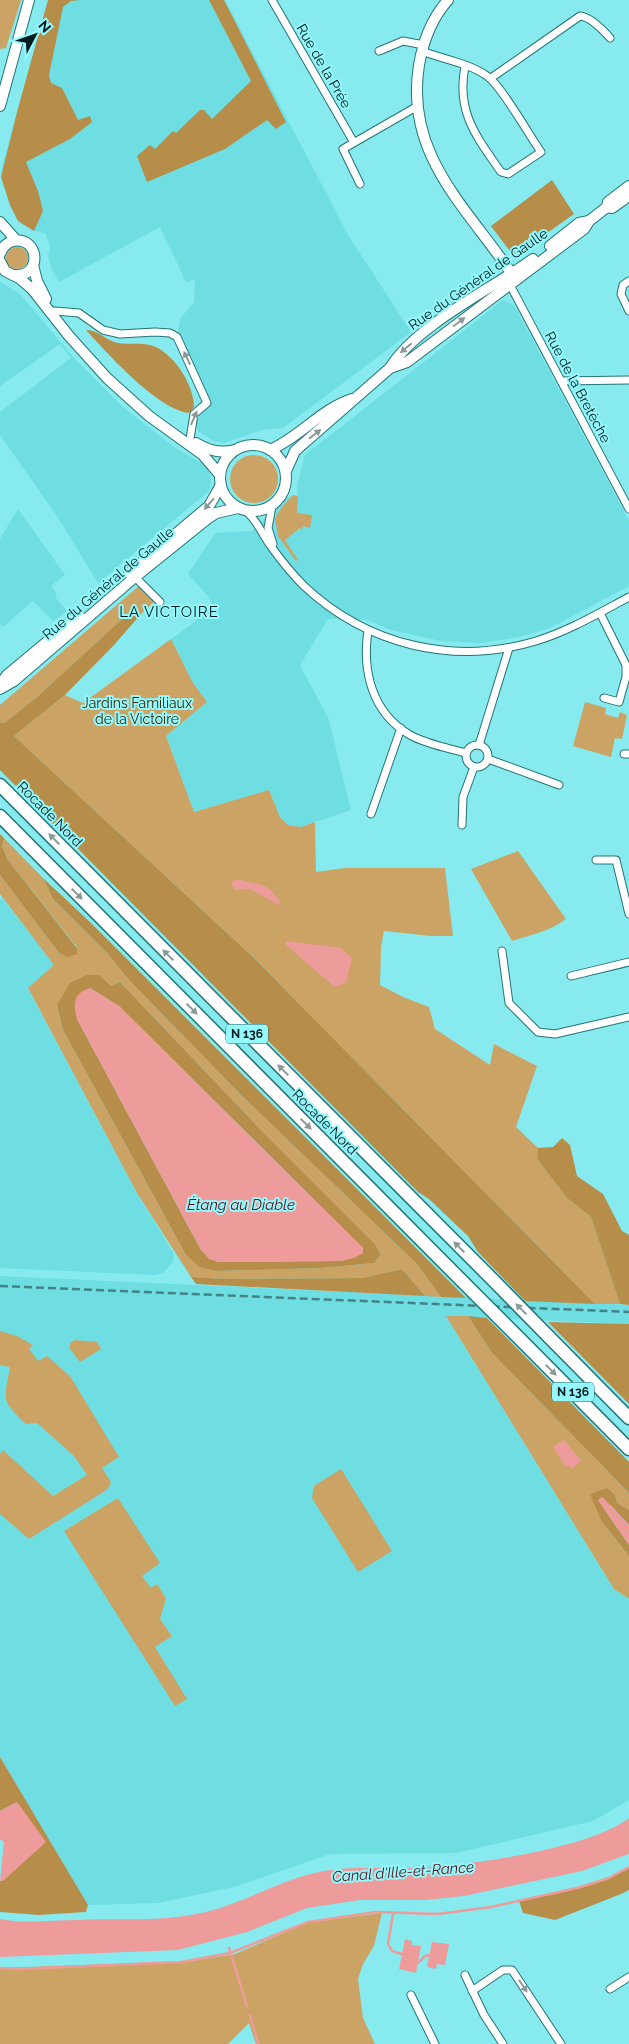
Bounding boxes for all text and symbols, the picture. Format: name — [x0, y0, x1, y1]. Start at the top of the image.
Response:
north arrow — [10, 10, 60, 60]
text: N — [35, 17, 54, 36]
street label: Rue de la Prée — [293, 21, 355, 111]
street label: Rue du Général de Gaulle — [405, 225, 551, 333]
one-way arrow — [452, 317, 466, 327]
street label: Rue de la Bretèche — [542, 329, 614, 445]
one-way arrow — [400, 342, 413, 353]
one-way arrow — [182, 351, 191, 366]
one-way arrow — [190, 411, 198, 426]
one-way arrow — [308, 429, 322, 439]
one-way arrow — [204, 497, 215, 510]
street label: Rue du Général de Gaulle — [39, 523, 177, 643]
district label: LA VICTOIRE — [119, 603, 219, 621]
park label: Jardins Familiaux de la Victoire — [82, 695, 192, 727]
street label: Rocade Nord — [14, 778, 86, 850]
one-way arrow — [48, 834, 60, 846]
one-way arrow — [71, 888, 83, 900]
one-way arrow — [162, 949, 174, 961]
one-way arrow — [186, 1003, 198, 1015]
road number: N 136 — [226, 1024, 268, 1044]
one-way arrow — [277, 1064, 289, 1076]
street label: Rocade Nord — [289, 1086, 361, 1158]
one-way arrow — [300, 1118, 312, 1130]
water label: Étang au Diable — [187, 1196, 295, 1214]
one-way arrow — [453, 1241, 465, 1253]
one-way arrow — [515, 1303, 527, 1315]
one-way arrow — [544, 1364, 556, 1376]
road number: N 136 — [552, 1382, 594, 1401]
water label: Canal d'Ille-et-Rance — [331, 1858, 475, 1886]
one-way arrow — [518, 1979, 528, 1993]

